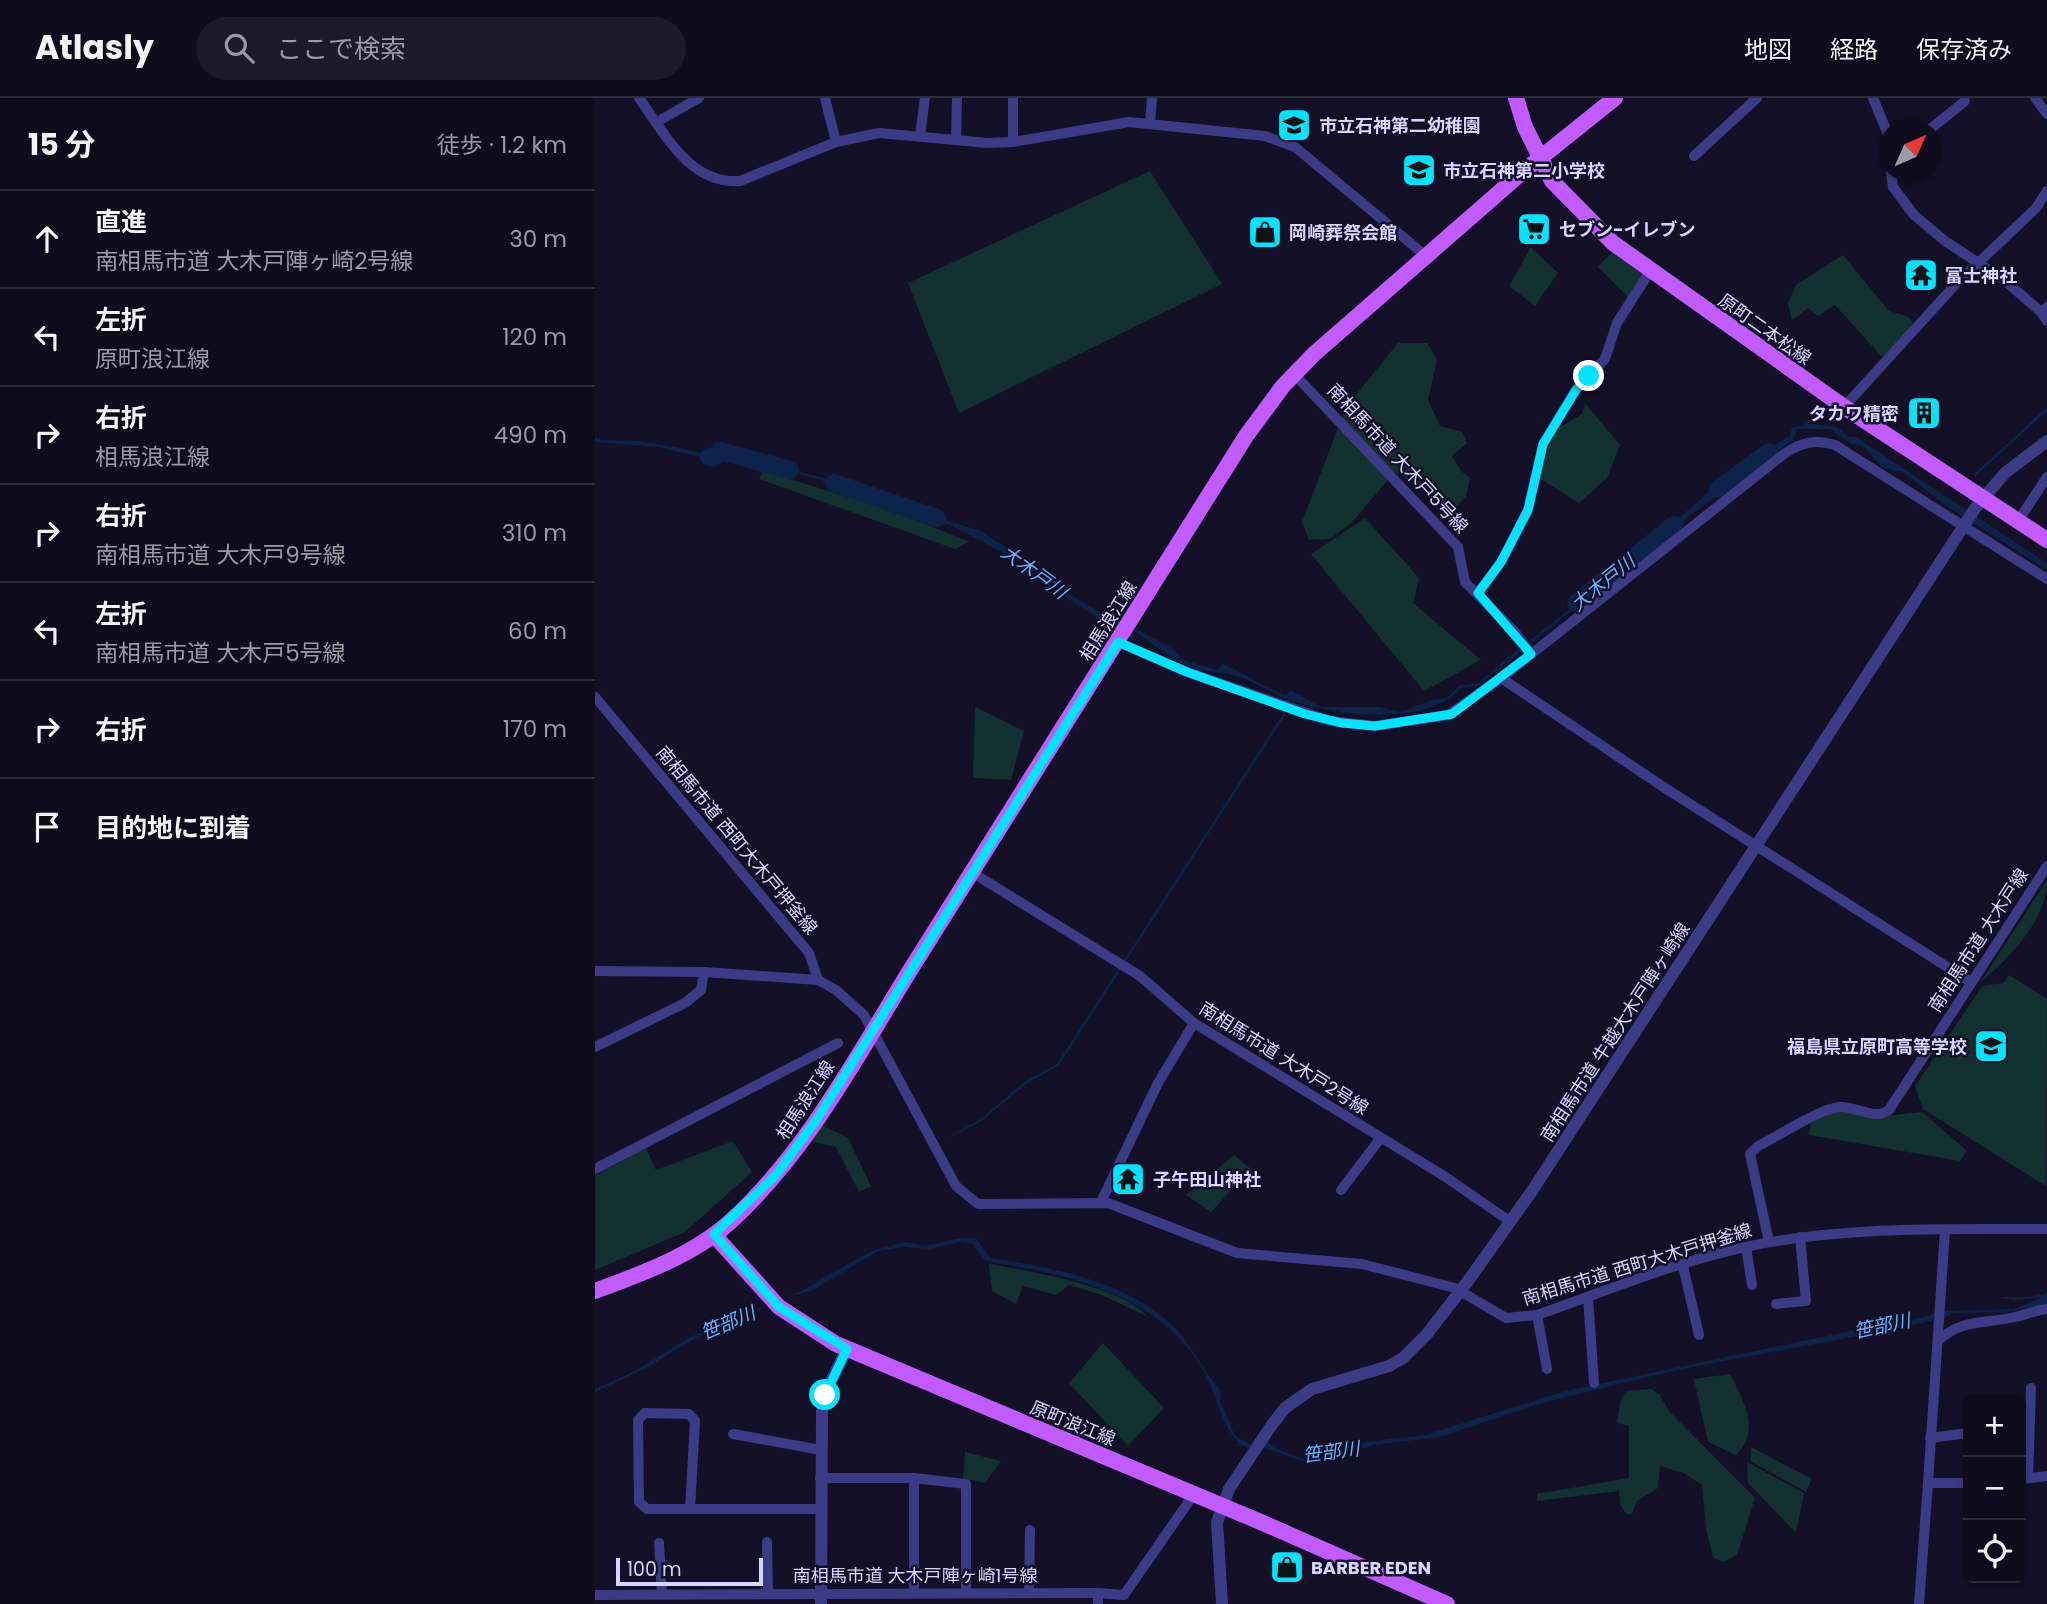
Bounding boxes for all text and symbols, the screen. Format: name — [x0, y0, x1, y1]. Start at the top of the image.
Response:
search box — [196, 17, 686, 80]
text: Atlasly — [35, 24, 154, 71]
icon: search — [220, 29, 258, 67]
text: ここで検索 — [276, 31, 406, 67]
text: 地図 — [1744, 33, 1792, 66]
text: 経路 — [1830, 33, 1878, 66]
text: 保存済み — [1916, 33, 2012, 66]
school or university icon: 市立石神第二幼稚園 — [1275, 106, 1313, 144]
place label: 市立石神第二幼稚園 — [1319, 113, 1481, 138]
north arrow — [1879, 119, 1942, 182]
text: 15 分 — [28, 123, 95, 166]
text: 徒歩 · 1.2 km — [437, 129, 567, 161]
school or university icon: 市立石神第二小学校 — [1400, 151, 1438, 189]
place label: 市立石神第二小学校 — [1443, 158, 1605, 183]
text: 直進 — [95, 204, 147, 240]
supermarket icon: セブン-イレブン — [1515, 210, 1553, 248]
shop icon: 岡崎葬祭会館 — [1246, 213, 1284, 251]
place label: セブン-イレブン — [1559, 217, 1695, 242]
icon: ahead — [28, 220, 66, 258]
place label: 岡崎葬祭会館 — [1289, 220, 1397, 245]
text: 30 m — [509, 223, 567, 255]
text: 南相馬市道 大木戸陣ヶ崎2号線 — [95, 245, 413, 277]
temple icon: 富士神社 — [1902, 256, 1940, 294]
place label: 富士神社 — [1945, 263, 2017, 288]
street label: 原町二本松線 — [1714, 288, 1816, 370]
text: 左折 — [95, 302, 147, 338]
icon: left — [28, 318, 66, 356]
text: 120 m — [502, 321, 567, 353]
text: 原町浪江線 — [95, 343, 210, 375]
route end — [1573, 360, 1604, 391]
street label: 南相馬市道 大木戸5号線 — [1322, 378, 1474, 538]
building icon: タカワ精密 — [1905, 394, 1943, 432]
text: 右折 — [95, 400, 147, 436]
place label: タカワ精密 — [1809, 401, 1899, 426]
icon: right — [28, 416, 66, 454]
text: 490 m — [494, 419, 567, 451]
text: 相馬浪江線 — [95, 441, 210, 473]
text: 右折 — [95, 498, 147, 534]
icon: right — [28, 514, 66, 552]
text: 310 m — [502, 517, 567, 549]
text: 南相馬市道 大木戸9号線 — [95, 539, 346, 571]
water label: 大木戸川 — [995, 539, 1074, 606]
water label: 大木戸川 — [1565, 547, 1643, 617]
street label: 相馬浪江線 — [1074, 576, 1142, 666]
text: 左折 — [95, 596, 147, 632]
icon: left — [28, 612, 66, 650]
text: 60 m — [508, 615, 567, 647]
text: 南相馬市道 大木戸5号線 — [95, 637, 346, 669]
icon: right — [28, 710, 66, 748]
text: 右折 — [95, 712, 147, 748]
text: 170 m — [503, 713, 567, 745]
street label: 南相馬市道 西町大木戸押釜線 — [651, 740, 823, 940]
icon: arrive — [28, 808, 66, 846]
text: 目的地に到着 — [95, 810, 251, 846]
street label: 南相馬市道 大木戸線 — [1922, 863, 2034, 1017]
street label: 南相馬市道 牛越大木戸陣ヶ崎線 — [1535, 918, 1695, 1146]
street label: 南相馬市道 大木戸2号線 — [1195, 996, 1373, 1120]
school or university icon: 福島県立原町高等学校 — [1972, 1027, 2010, 1065]
place label: 福島県立原町高等学校 — [1787, 1034, 1967, 1059]
street label: 相馬浪江線 — [770, 1055, 840, 1145]
temple icon: 子午田山神社 — [1109, 1160, 1147, 1198]
place label: 子午田山神社 — [1153, 1167, 1261, 1192]
street label: 南相馬市道 西町大木戸押釜線 — [1519, 1217, 1755, 1311]
water label: 笹部川 — [696, 1299, 761, 1347]
water label: 笹部川 — [1851, 1306, 1915, 1345]
route start — [809, 1379, 840, 1410]
map controls — [1963, 1394, 2026, 1583]
button: + — [1963, 1394, 2026, 1457]
street label: 原町浪江線 — [1027, 1395, 1119, 1451]
water label: 笹部川 — [1301, 1435, 1363, 1469]
button: − — [1963, 1457, 2026, 1520]
button: locate — [1963, 1520, 2026, 1583]
shop icon: BARBER EDEN — [1268, 1548, 1306, 1586]
scale bar — [616, 1555, 763, 1587]
place label: BARBER EDEN — [1311, 1555, 1431, 1580]
text: 100 m — [627, 1556, 682, 1583]
street label: 南相馬市道 大木戸陣ヶ崎1号線 — [793, 1563, 1037, 1588]

